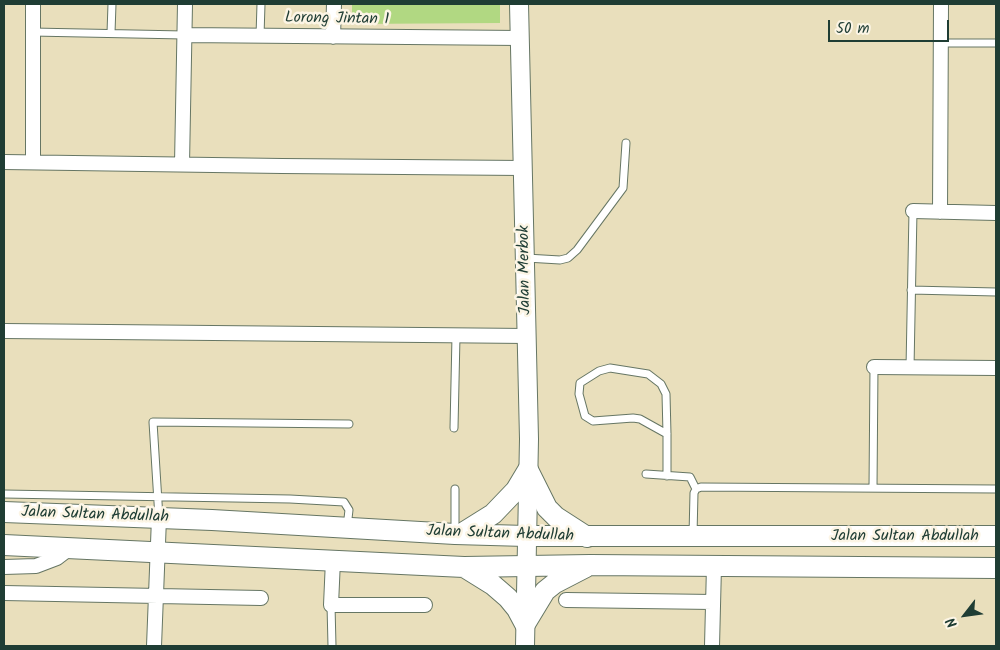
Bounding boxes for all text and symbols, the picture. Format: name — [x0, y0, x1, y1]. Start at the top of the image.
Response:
street label: Lorong Jintan 1 — [285, 9, 389, 31]
scale bar — [830, 10, 951, 42]
text: 50 m — [836, 17, 870, 41]
street label: Jalan Merbok — [516, 225, 536, 315]
street label: Jalan Sultan Abdullah — [21, 504, 169, 528]
street label: Jalan Sultan Abdullah — [426, 523, 574, 547]
street label: Jalan Sultan Abdullah — [831, 527, 979, 547]
north arrow — [940, 590, 990, 640]
text: N — [940, 613, 964, 632]

